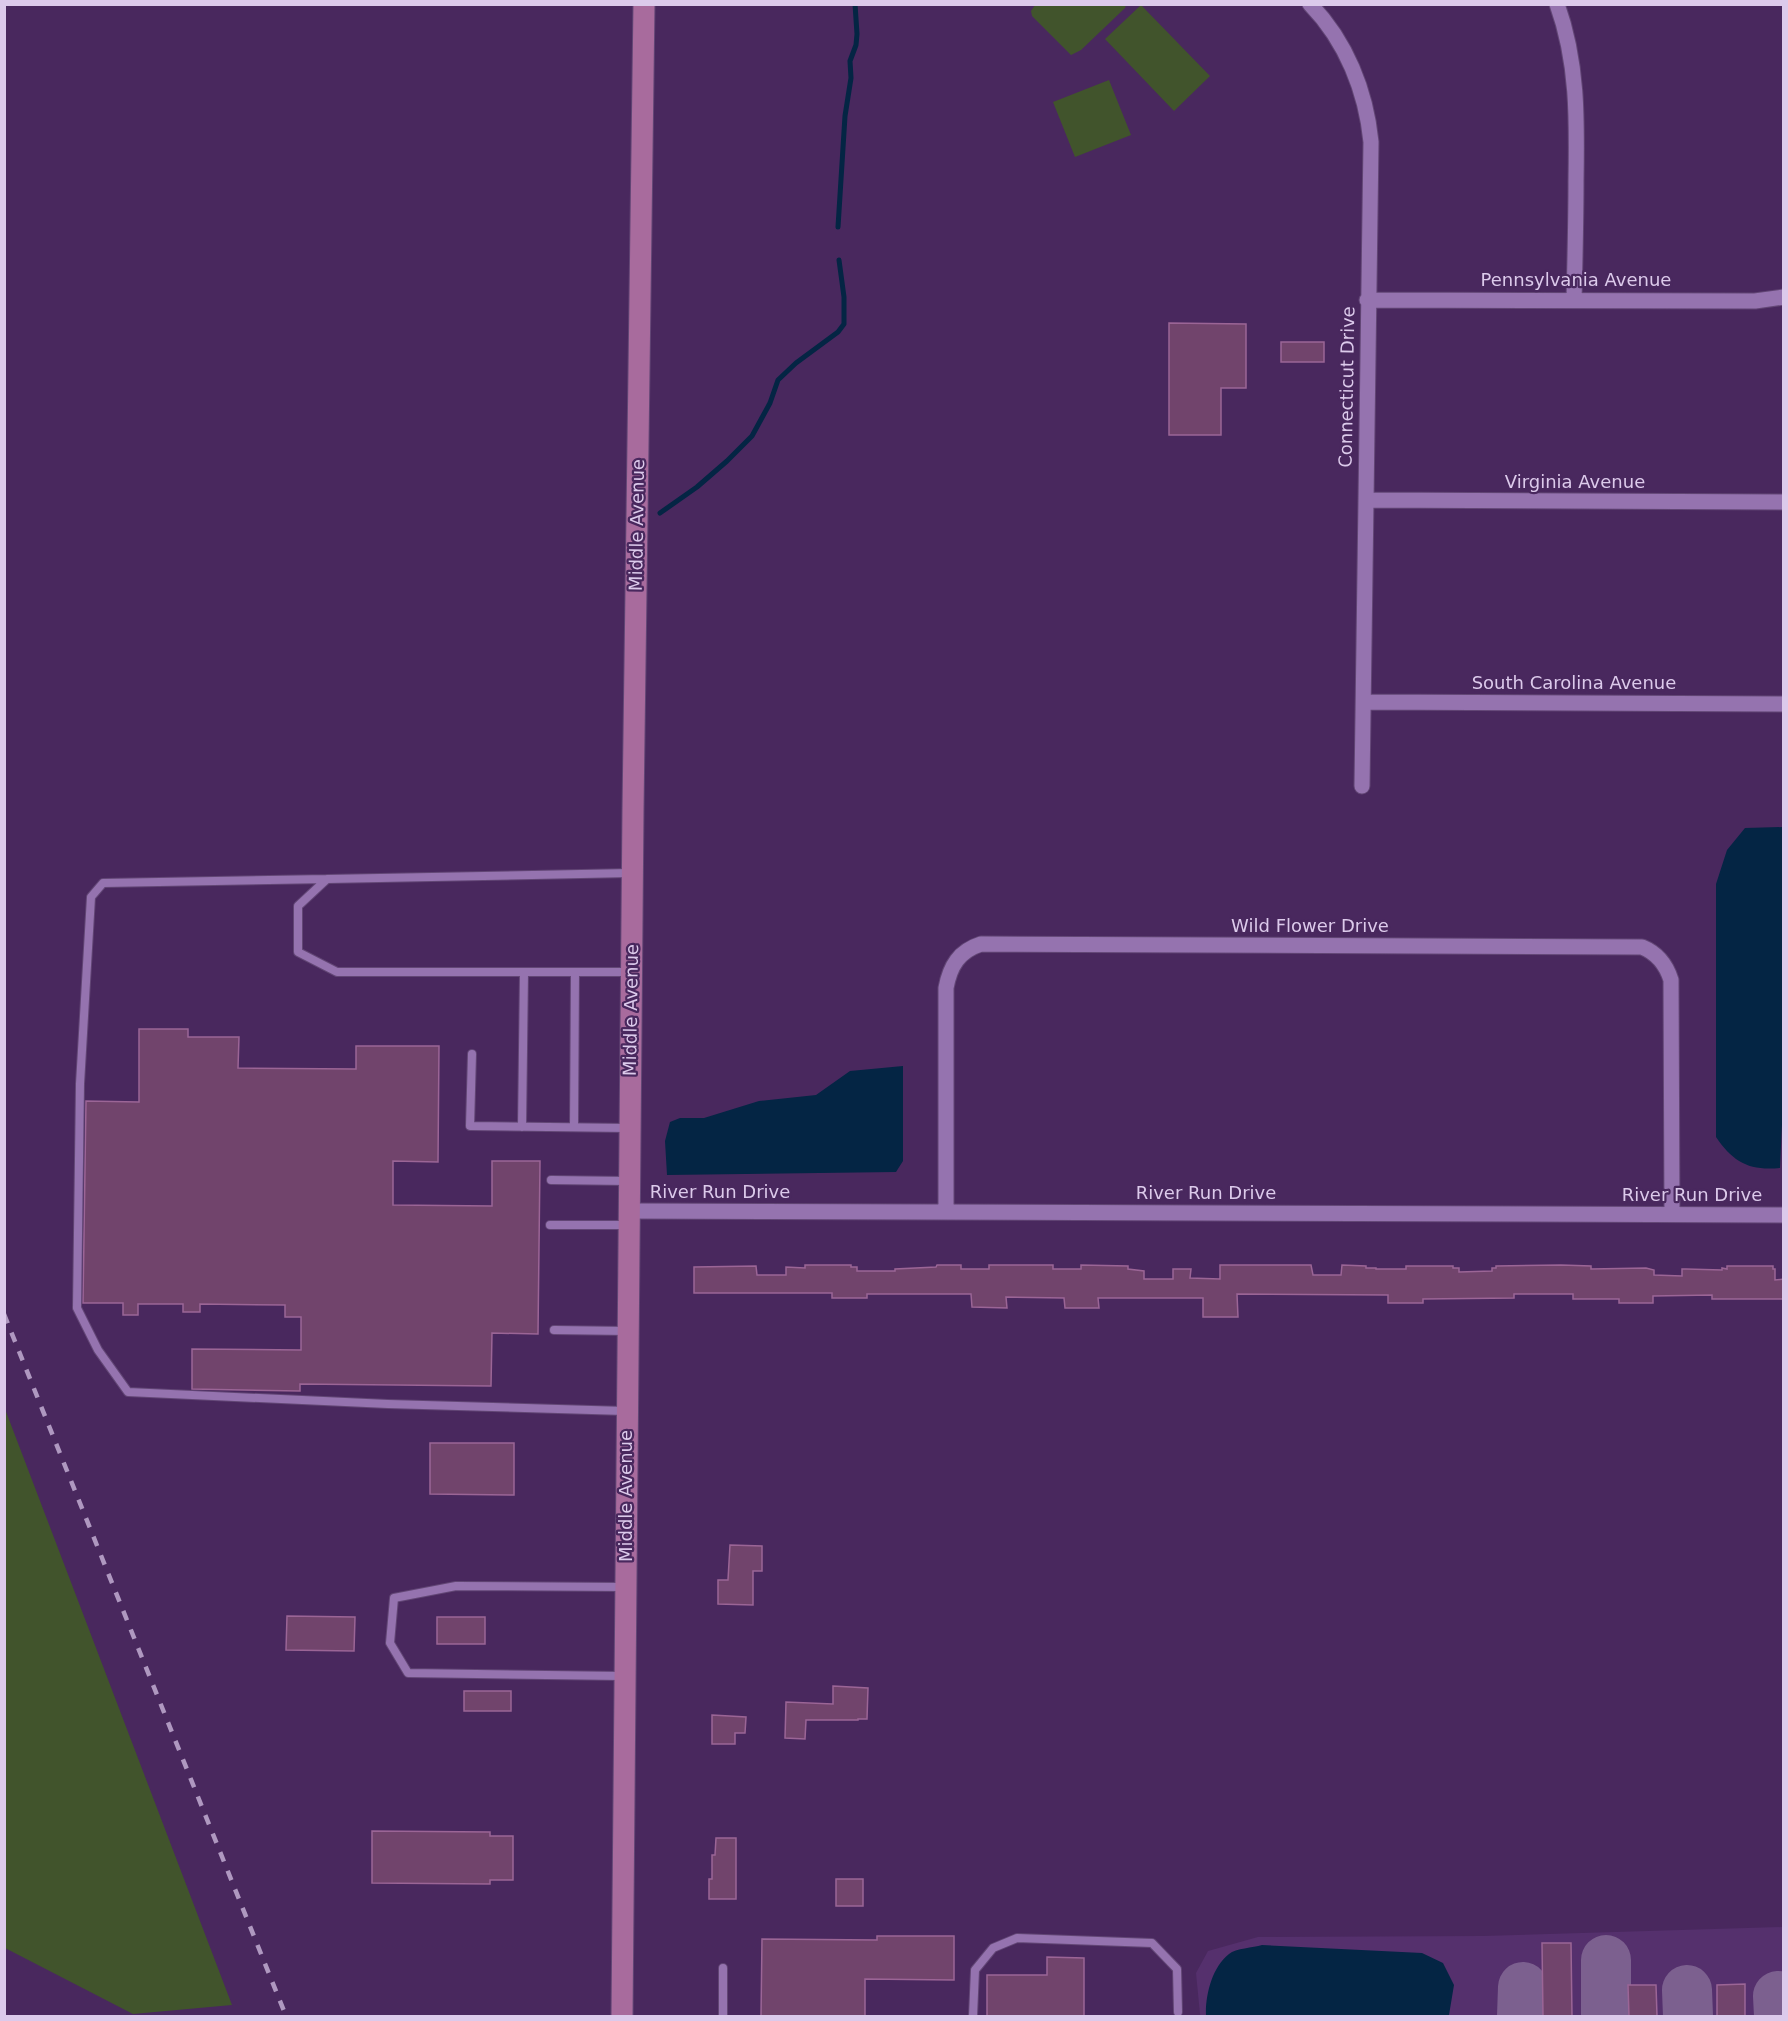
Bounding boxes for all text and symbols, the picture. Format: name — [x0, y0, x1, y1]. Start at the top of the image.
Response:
street label: Pennsylvania Avenue — [1481, 269, 1671, 290]
street label: Connecticut Drive — [1335, 306, 1358, 468]
street label: Middle Avenue — [625, 459, 648, 591]
street label: Virginia Avenue — [1505, 471, 1645, 492]
street label: South Carolina Avenue — [1472, 672, 1676, 693]
street label: Wild Flower Drive — [1231, 915, 1389, 936]
street label: Middle Avenue — [619, 944, 642, 1076]
street label: River Run Drive — [650, 1181, 790, 1202]
street label: River Run Drive — [1136, 1182, 1276, 1203]
street label: River Run Drive — [1622, 1184, 1762, 1205]
street label: Middle Avenue — [615, 1430, 636, 1562]

